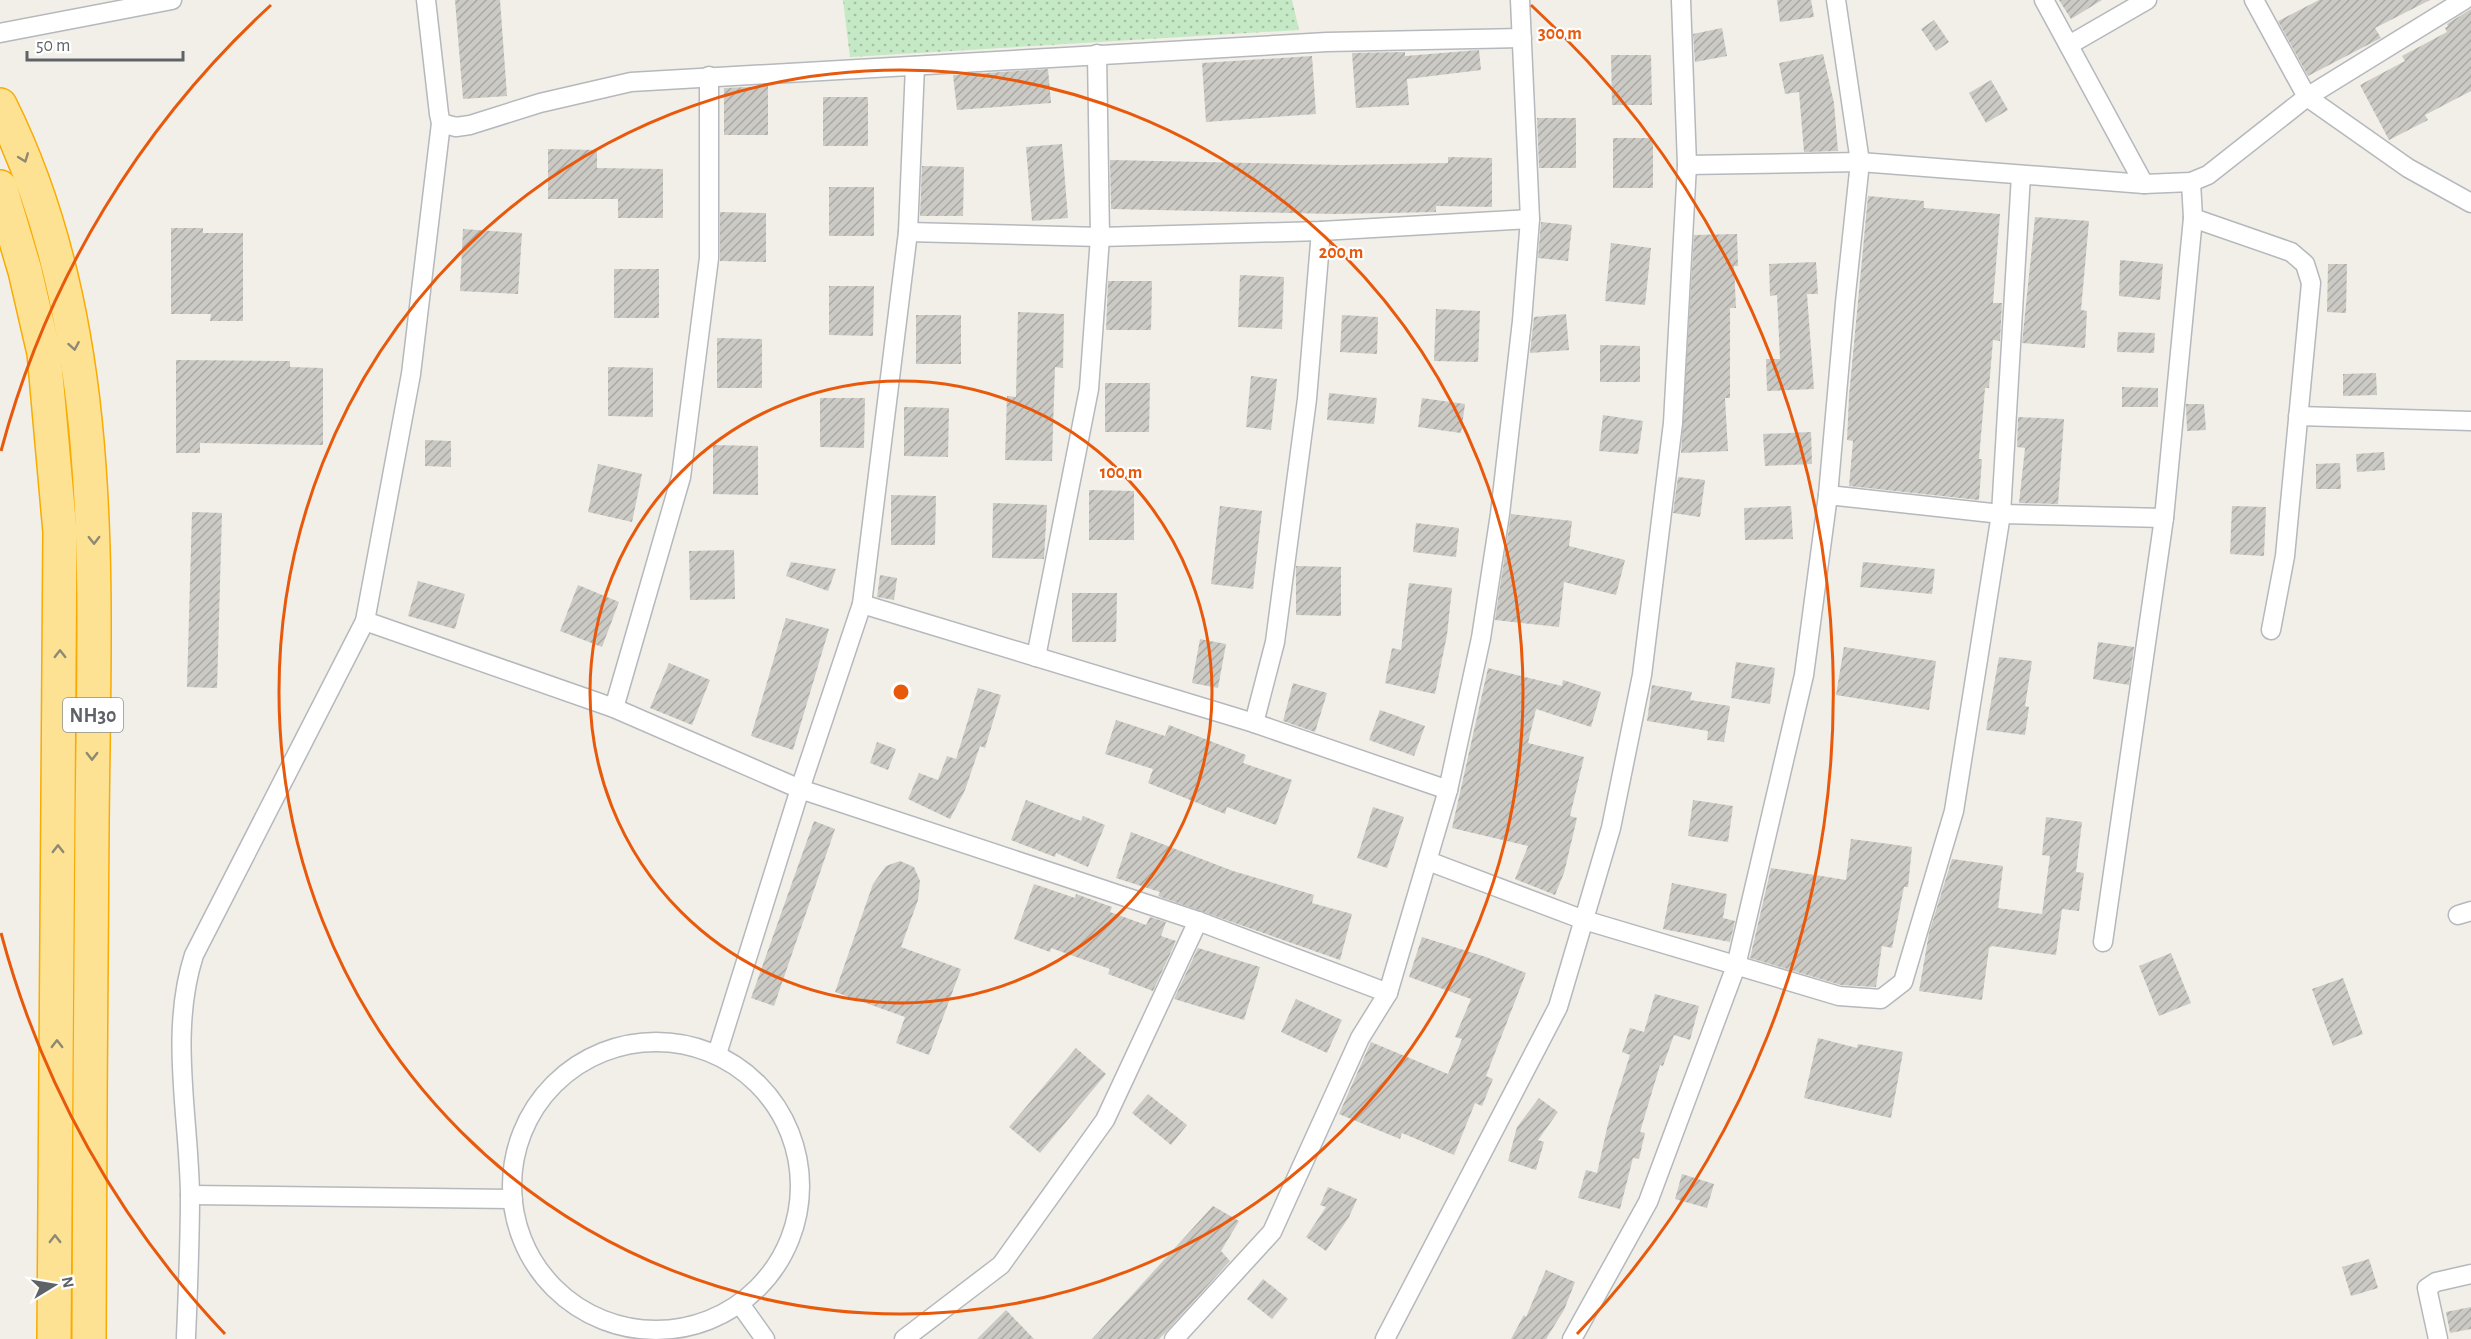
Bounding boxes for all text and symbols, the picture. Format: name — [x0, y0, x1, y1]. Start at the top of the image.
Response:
scale bar — [27, 24, 183, 62]
text: 300 m — [1538, 25, 1582, 43]
text: 50 m — [36, 37, 70, 55]
one-way arrow — [17, 152, 29, 163]
text: 200 m — [1319, 244, 1363, 262]
one-way arrow — [68, 341, 80, 351]
text: 100 m — [1100, 464, 1142, 482]
one-way arrow — [88, 536, 100, 545]
one-way arrow — [53, 649, 66, 658]
centre of rings — [891, 682, 911, 702]
road number: NH30 — [63, 698, 123, 732]
one-way arrow — [86, 751, 98, 760]
one-way arrow — [52, 844, 64, 853]
one-way arrow — [50, 1039, 63, 1048]
one-way arrow — [49, 1234, 61, 1243]
north arrow — [24, 1255, 84, 1315]
text: N — [59, 1275, 77, 1289]

